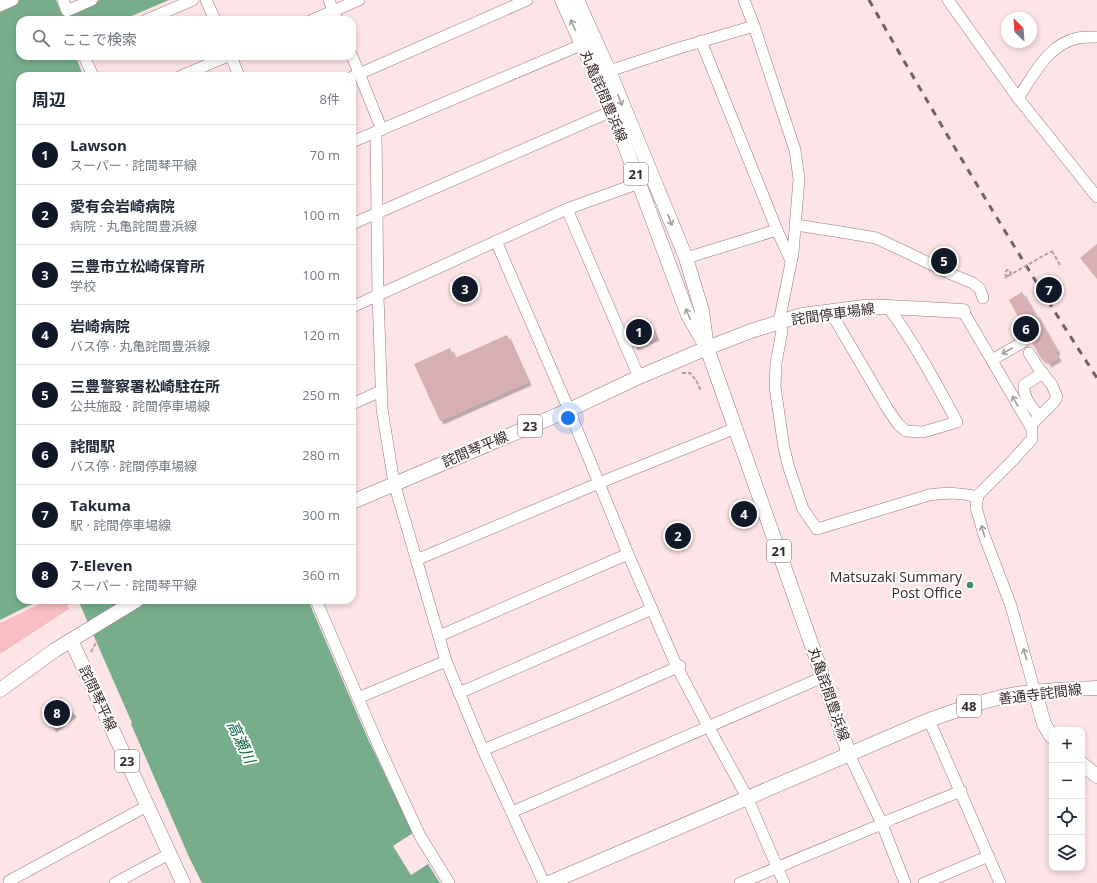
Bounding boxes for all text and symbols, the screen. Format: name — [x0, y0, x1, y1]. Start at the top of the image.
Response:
north arrow — [1001, 12, 1037, 48]
search box — [16, 16, 356, 60]
one-way arrow — [568, 19, 576, 31]
icon: search — [30, 27, 52, 49]
text: ここで検索 — [62, 29, 137, 49]
street label: 丸亀詫間豊浜線 — [577, 47, 632, 145]
text: 周辺 — [32, 88, 66, 111]
text: 8件 — [320, 90, 340, 108]
one-way arrow — [617, 94, 625, 106]
text: Lawson — [70, 135, 127, 155]
text: 1 — [41, 146, 49, 164]
text: 70 m — [310, 146, 340, 164]
text: スーパー · 詫間琴平線 — [70, 156, 197, 174]
road number: 21 — [624, 163, 648, 185]
text: 愛有会岩崎病院 — [70, 196, 175, 216]
text: 2 — [41, 206, 49, 224]
text: 100 m — [302, 206, 340, 224]
one-way arrow — [667, 214, 674, 226]
text: 病院 · 丸亀詫間豊浜線 — [70, 217, 197, 235]
pin: 5 — [931, 246, 957, 276]
text: 三豊市立松崎保育所 — [70, 256, 205, 276]
text: 3 — [41, 266, 49, 284]
text: 100 m — [302, 266, 340, 284]
pin: 3 — [452, 274, 478, 304]
pin: 7 — [1036, 275, 1062, 305]
text: 学校 — [70, 277, 96, 295]
street label: 詫間停車場線 — [790, 298, 876, 329]
one-way arrow — [684, 309, 692, 321]
pin: 6 — [1013, 314, 1039, 344]
text: 岩崎病院 — [70, 316, 130, 336]
pin: 1 — [626, 317, 652, 347]
text: 4 — [41, 326, 49, 344]
text: 120 m — [302, 326, 340, 344]
text: バス停 · 丸亀詫間豊浜線 — [70, 337, 210, 355]
one-way arrow — [1002, 348, 1014, 356]
text: 三豊警察署松崎駐在所 — [70, 376, 220, 396]
text: 5 — [41, 386, 49, 404]
text: 250 m — [302, 386, 340, 404]
one-way arrow — [1011, 395, 1019, 407]
text: 公共施設 · 詫間停車場線 — [70, 397, 210, 415]
your location — [558, 408, 578, 428]
road number: 23 — [518, 415, 542, 437]
street label: 詫間琴平線 — [439, 426, 511, 471]
text: 詫間駅 — [70, 436, 115, 456]
text: 6 — [41, 446, 49, 464]
text: 280 m — [302, 446, 340, 464]
text: バス停 · 詫間停車場線 — [70, 457, 197, 475]
text: Takuma — [70, 495, 131, 515]
pin: 4 — [731, 499, 757, 529]
text: 7 — [41, 506, 49, 524]
text: 300 m — [302, 506, 340, 524]
text: 駅 · 詫間停車場線 — [70, 516, 171, 534]
pin: 2 — [665, 521, 691, 551]
one-way arrow — [979, 525, 986, 538]
road number: 21 — [767, 540, 791, 562]
text: 7-Eleven — [70, 555, 133, 575]
text: 8 — [41, 566, 49, 584]
text: 360 m — [302, 566, 340, 584]
place label: Matsuzaki Summary Post Office — [830, 567, 963, 602]
text: スーパー · 詫間琴平線 — [70, 576, 197, 594]
marker: Matsuzaki Summary Post Office — [965, 580, 975, 590]
street label: 丸亀詫間豊浜線 — [805, 644, 854, 743]
one-way arrow — [1021, 648, 1028, 661]
street label: 詫間琴平線 — [75, 662, 122, 734]
street label: 善通寺詫間線 — [997, 679, 1083, 708]
road number: 48 — [957, 695, 981, 717]
pin: 8 — [44, 698, 70, 728]
water label: 高瀬川 — [223, 717, 261, 768]
map controls — [1049, 727, 1085, 871]
button: + — [1049, 727, 1085, 763]
road number: 23 — [115, 750, 139, 772]
button: − — [1049, 763, 1085, 799]
button: locate — [1049, 799, 1085, 835]
button: layers — [1049, 835, 1085, 871]

